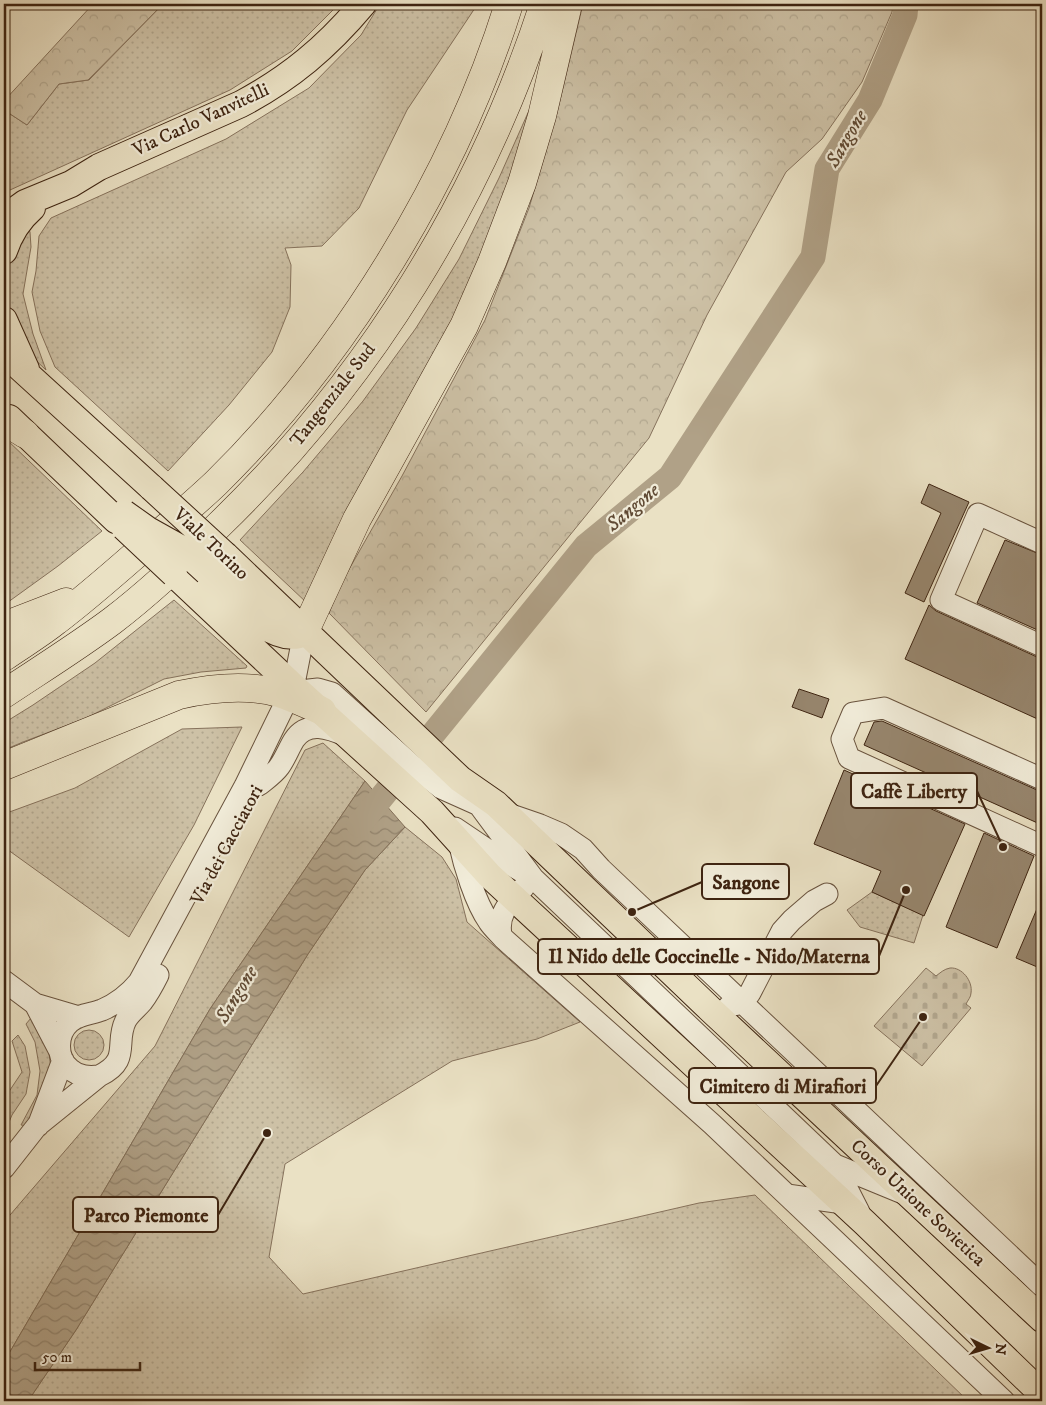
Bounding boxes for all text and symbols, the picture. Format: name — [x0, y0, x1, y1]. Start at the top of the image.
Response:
street label: Via Carlo Vanvitelli — [128, 78, 273, 162]
water label: Sangone — [820, 105, 874, 173]
street label: Tangenziale Sud — [285, 338, 381, 451]
water label: Sangone — [600, 478, 666, 538]
street label: Viale Torino — [168, 502, 254, 585]
callout: Caffè Liberty — [851, 773, 977, 808]
text: Caffè Liberty — [861, 780, 968, 805]
street label: Via dei Cacciatori — [185, 781, 268, 910]
callout: Sangone — [702, 864, 789, 899]
text: Sangone — [712, 871, 780, 896]
callout: Il Nido delle Coccinelle - Nido/Materna — [538, 939, 879, 974]
text: Il Nido delle Coccinelle - Nido/Materna — [548, 945, 870, 970]
water label: Sangone — [210, 961, 264, 1029]
callout: Cimitero di Mirafiori — [689, 1068, 876, 1103]
text: Cimitero di Mirafiori — [700, 1075, 866, 1100]
street label: Corso Unione Sovietica — [846, 1134, 990, 1272]
callout: Parco Piemonte — [73, 1197, 218, 1232]
text: Parco Piemonte — [84, 1204, 209, 1229]
north arrow — [964, 1322, 1014, 1372]
scale bar — [35, 1340, 140, 1372]
text: N — [990, 1343, 1009, 1356]
text: 50 m — [42, 1348, 72, 1367]

